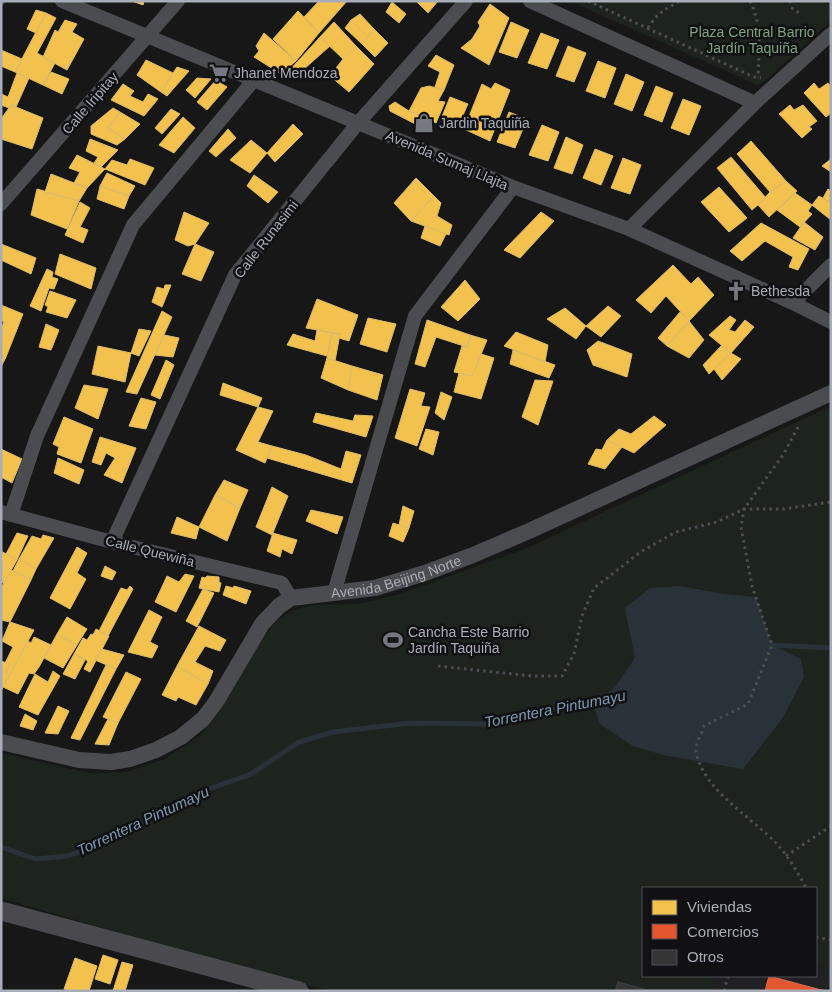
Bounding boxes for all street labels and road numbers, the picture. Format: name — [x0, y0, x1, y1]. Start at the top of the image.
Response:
street label: Calle Iripitay — [59, 69, 121, 137]
street label: Avenida Sumaj Llajta — [383, 127, 511, 193]
street label: Calle Runasimi — [231, 197, 301, 281]
street label: Calle Quewiña — [104, 532, 196, 570]
street label: Avenida Beijing Norte — [330, 552, 463, 601]

